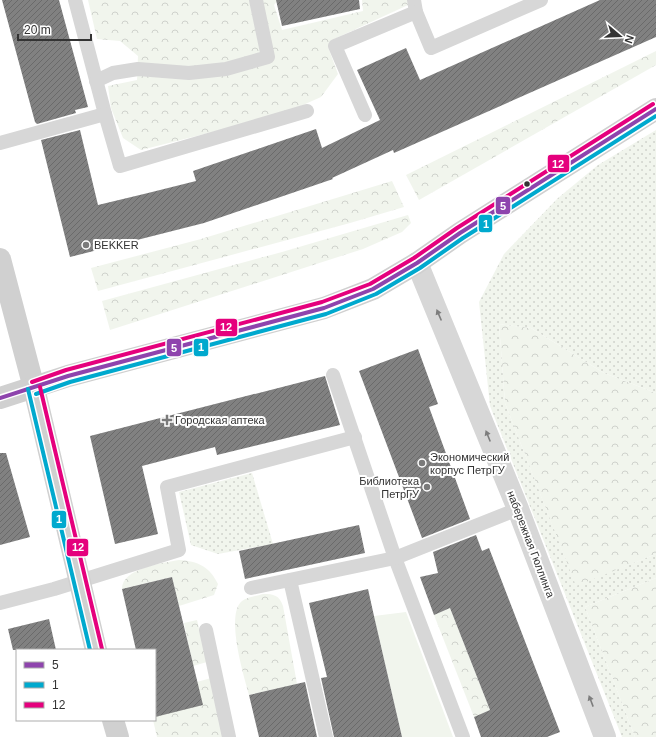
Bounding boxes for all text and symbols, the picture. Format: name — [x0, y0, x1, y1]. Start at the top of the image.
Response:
scale bar — [18, 16, 91, 42]
north arrow — [600, 16, 640, 56]
text: 20 m — [24, 23, 51, 37]
text: N — [622, 34, 636, 45]
line badge: 12 — [547, 154, 570, 173]
text: 12 — [552, 158, 564, 170]
unlabelled marker — [522, 179, 532, 189]
line badge: 5 — [495, 196, 511, 215]
text: 5 — [500, 200, 506, 212]
line badge: 1 — [478, 214, 493, 233]
text: 1 — [483, 218, 489, 230]
place label: BEKKER — [94, 239, 139, 251]
marker: BEKKER — [81, 240, 91, 250]
one-way arrow — [436, 309, 442, 321]
line badge: 12 — [215, 318, 238, 337]
text: 12 — [220, 321, 232, 333]
line badge: 5 — [166, 338, 182, 357]
line badge: 1 — [193, 338, 209, 357]
text: 1 — [198, 341, 204, 353]
text: 5 — [171, 342, 177, 354]
place label: Городская аптека — [175, 414, 266, 426]
marker: Городская аптека — [162, 415, 172, 425]
one-way arrow — [485, 429, 491, 441]
place label: Экономический корпус ПетрГУ — [430, 451, 509, 476]
marker: Экономический корпус ПетрГУ — [417, 458, 427, 468]
place label: Библиотека ПетрГУ — [359, 475, 420, 500]
marker: Библиотека ПетрГУ — [422, 482, 432, 492]
street label: набережная Гюллинга — [505, 489, 557, 600]
line badge: 1 — [51, 510, 67, 529]
text: 1 — [56, 513, 62, 525]
line badge: 12 — [66, 538, 89, 557]
text: 12 — [72, 541, 84, 553]
legend — [16, 649, 156, 721]
text: 5 — [52, 658, 59, 672]
text: 1 — [52, 678, 59, 692]
one-way arrow — [588, 694, 594, 706]
text: 12 — [52, 698, 66, 712]

